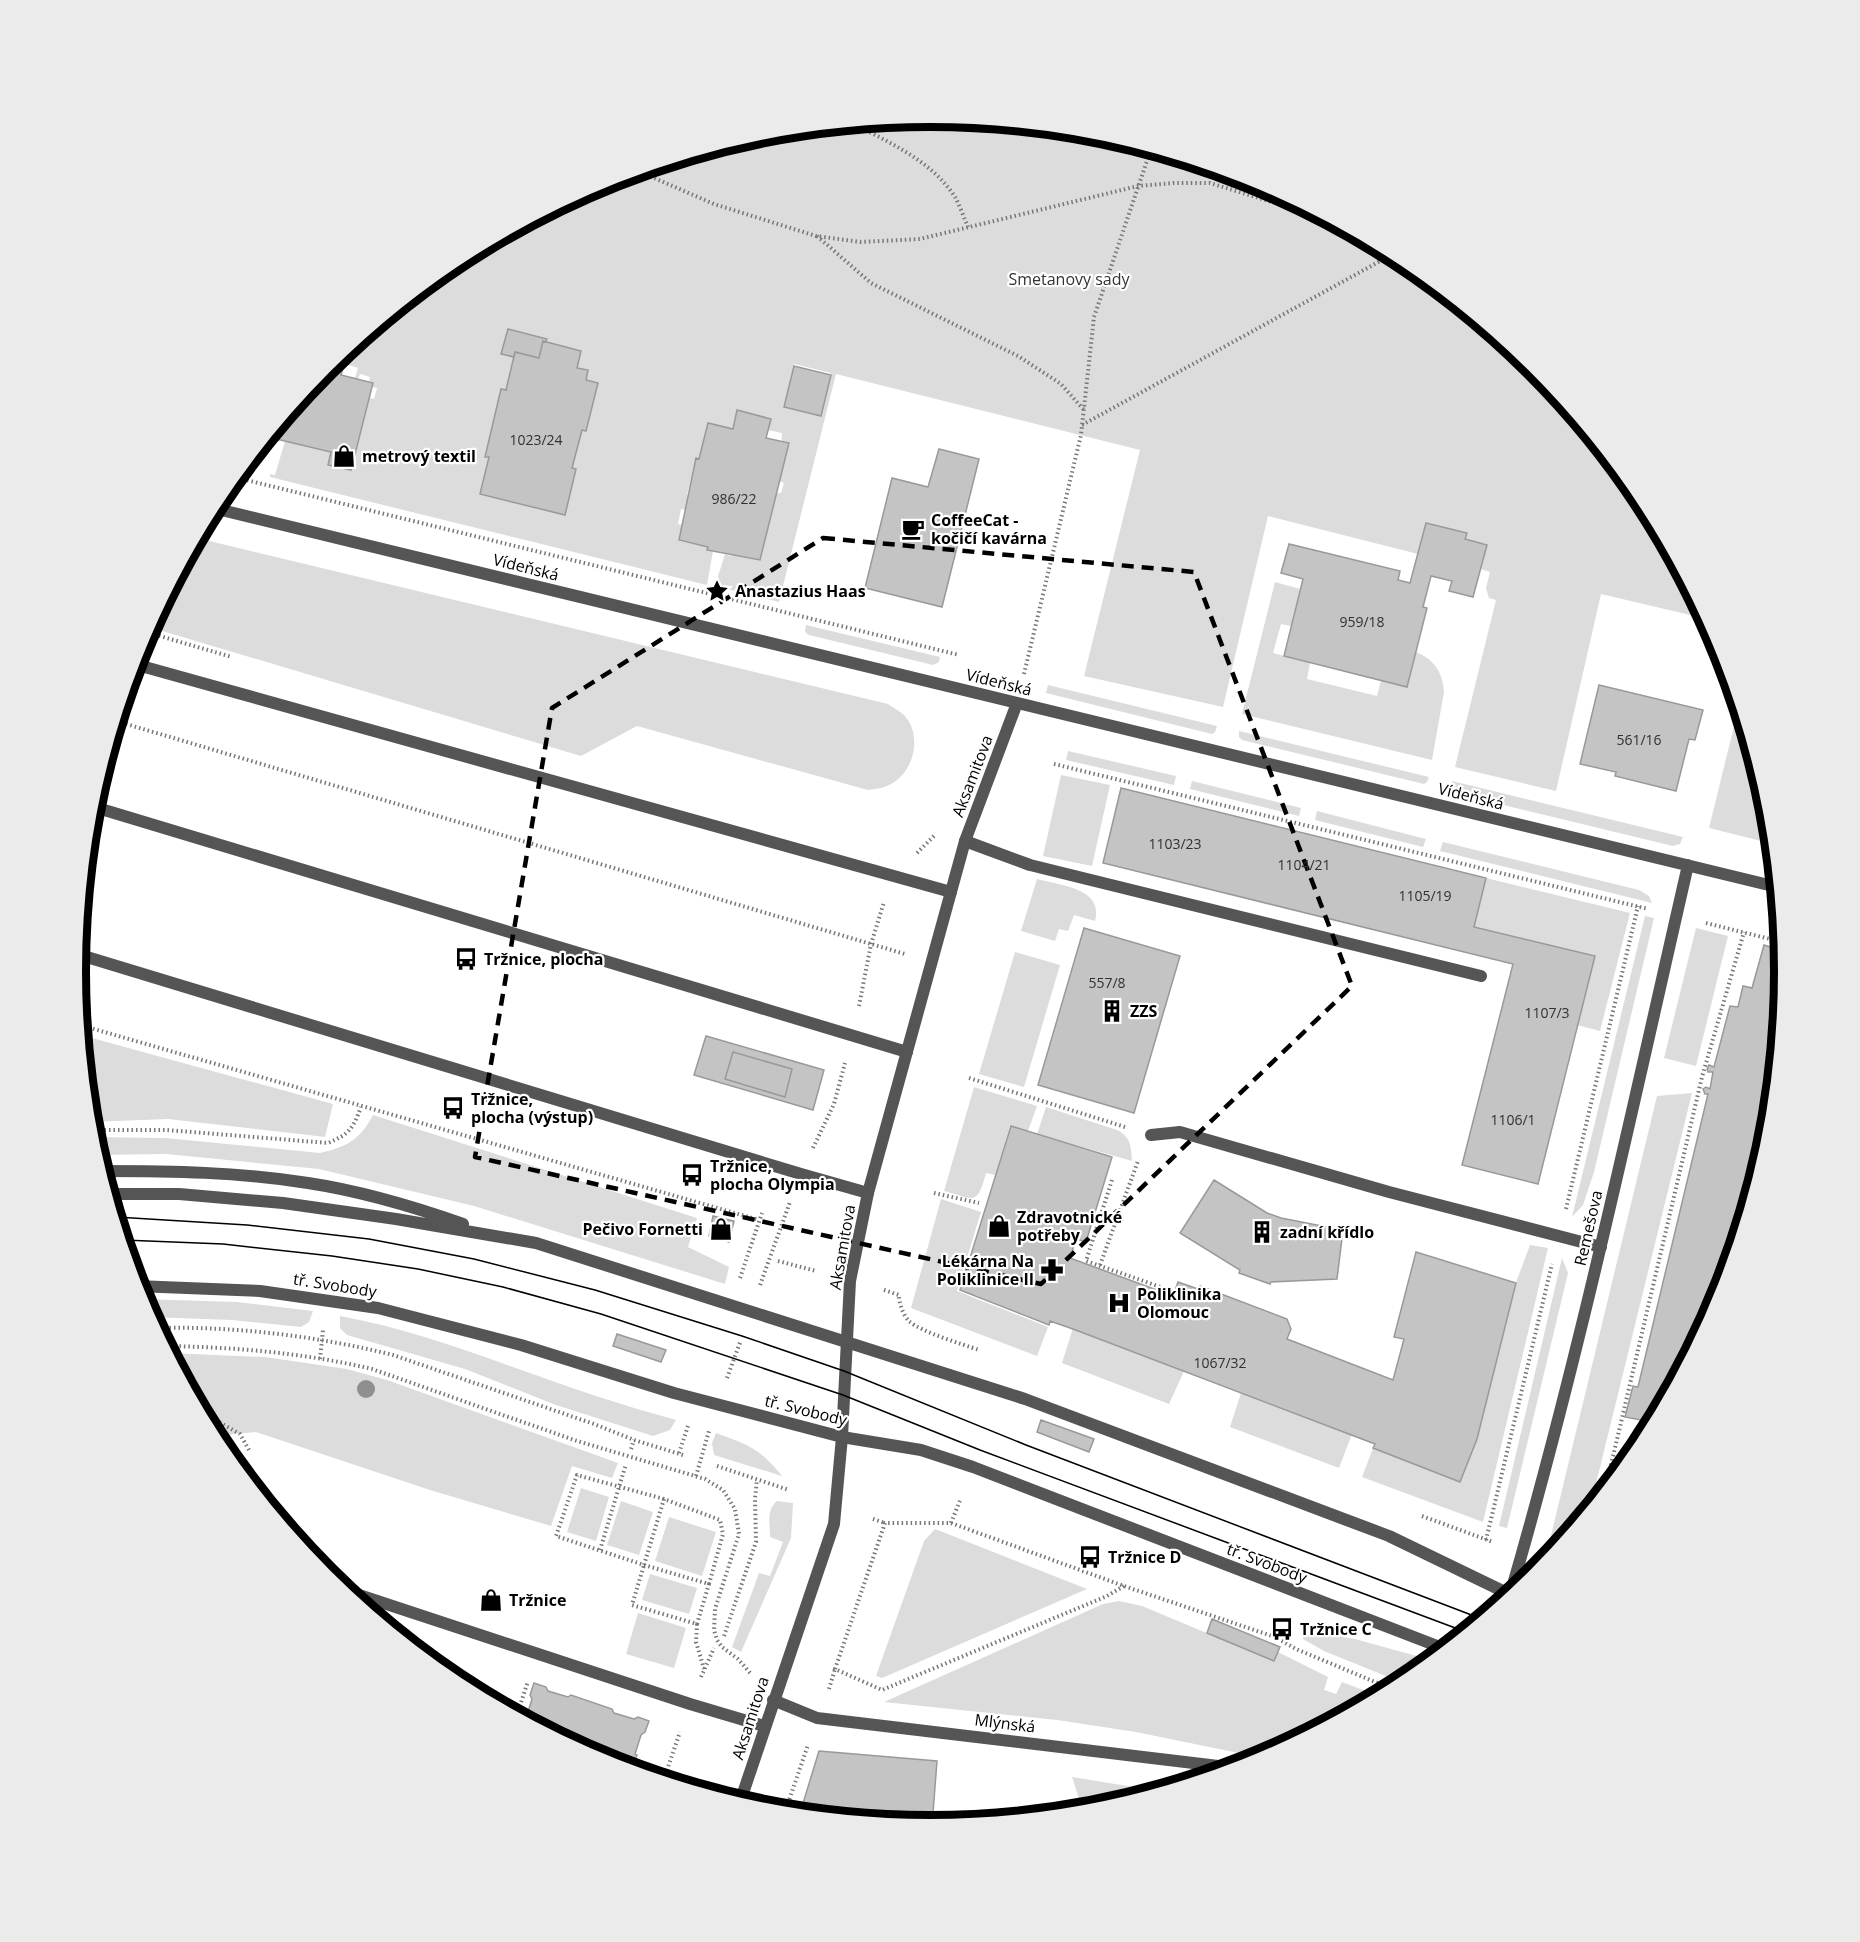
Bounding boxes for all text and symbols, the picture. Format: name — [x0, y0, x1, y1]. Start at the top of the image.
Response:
park label: Smetanovy sady — [1008, 268, 1131, 290]
house number: 1023/24 — [509, 430, 563, 449]
shop icon: metrový textil — [331, 443, 357, 469]
place label: metrový textil — [362, 445, 476, 467]
house number: 986/22 — [711, 489, 757, 508]
place label: CoffeeCat - kočičí kavárna — [931, 509, 1047, 549]
cafe icon: CoffeeCat - kočičí kavárna — [900, 516, 926, 542]
street label: Vídeňská — [491, 548, 561, 586]
place icon: Anastazius Haas — [704, 578, 730, 604]
place label: Anastazius Haas — [735, 580, 866, 602]
house number: 959/18 — [1339, 612, 1385, 631]
street label: Vídeňská — [964, 663, 1034, 701]
house number: 561/16 — [1616, 730, 1662, 749]
street label: Aksamitova — [946, 732, 998, 820]
street label: Vídeňská — [1436, 777, 1506, 815]
house number: 1103/23 — [1148, 834, 1202, 853]
house number: 1104/21 — [1277, 855, 1331, 874]
house number: 1105/19 — [1398, 886, 1452, 905]
bus stop icon: Tržnice, plocha — [453, 946, 479, 972]
place label: Tržnice, plocha — [484, 948, 603, 970]
house number: 557/8 — [1088, 973, 1126, 992]
building icon: ZZS — [1099, 998, 1125, 1024]
place label: ZZS — [1130, 1000, 1158, 1022]
house number: 1107/3 — [1524, 1003, 1570, 1022]
place label: Tržnice, plocha (výstup) — [471, 1088, 593, 1128]
bus stop icon: Tržnice, plocha (výstup) — [440, 1095, 466, 1121]
house number: 1106/1 — [1490, 1110, 1536, 1129]
place label: Tržnice, plocha Olympia — [710, 1155, 835, 1195]
bus stop icon: Tržnice, plocha Olympia — [679, 1162, 705, 1188]
street label: Remešova — [1569, 1188, 1607, 1268]
street label: Aksamitova — [824, 1203, 860, 1291]
place label: Zdravotnické potřeby — [1017, 1206, 1122, 1246]
shop icon: Zdravotnické potřeby — [986, 1213, 1012, 1239]
shop icon: Pečivo Fornetti — [708, 1216, 734, 1242]
place label: Pečivo Fornetti — [583, 1218, 703, 1240]
building icon: zadní křídlo — [1249, 1219, 1275, 1245]
place label: zadní křídlo — [1280, 1221, 1374, 1243]
place label: Lékárna Na Poliklinice II — [937, 1250, 1034, 1290]
pharmacy icon: Lékárna Na Poliklinice II — [1039, 1257, 1065, 1283]
street label: tř. Svobody — [292, 1268, 379, 1303]
place label: Poliklinika Olomouc — [1137, 1283, 1221, 1323]
hospital icon: Poliklinika Olomouc — [1106, 1290, 1132, 1316]
house number: 1067/32 — [1193, 1353, 1247, 1372]
street label: tř. Svobody — [762, 1389, 850, 1431]
street label: tř. Svobody — [1224, 1538, 1311, 1589]
bus stop icon: Tržnice D — [1077, 1544, 1103, 1570]
place label: Tržnice D — [1108, 1546, 1181, 1568]
shop icon: Tržnice — [478, 1587, 504, 1613]
place label: Tržnice — [509, 1589, 566, 1611]
bus stop icon: Tržnice C — [1269, 1616, 1295, 1642]
place label: Tržnice C — [1300, 1618, 1372, 1640]
street label: Aksamitova — [726, 1674, 774, 1762]
street label: Mlýnská — [973, 1708, 1037, 1738]

